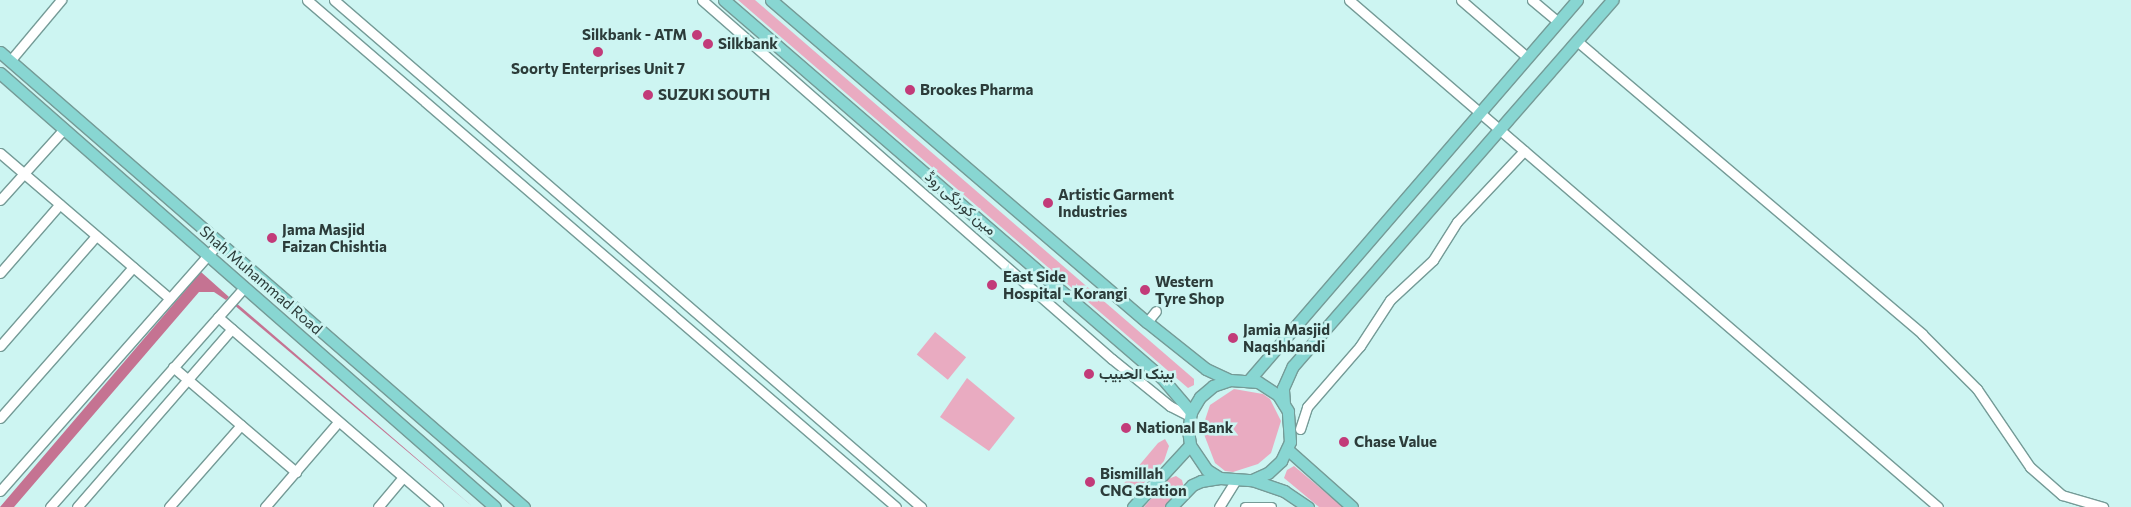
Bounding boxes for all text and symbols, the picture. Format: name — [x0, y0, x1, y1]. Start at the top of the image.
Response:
place label: Silkbank - ATM — [582, 26, 687, 44]
marker: Silkbank - ATM — [691, 29, 703, 41]
place label: Silkbank — [718, 35, 778, 53]
marker: Silkbank — [702, 38, 714, 50]
marker: Soorty Enterprises Unit 7 — [592, 46, 604, 58]
place label: Soorty Enterprises Unit 7 — [511, 60, 685, 78]
place label: Brookes Pharma — [920, 81, 1033, 99]
marker: Brookes Pharma — [904, 84, 916, 96]
place label: SUZUKI SOUTH — [658, 86, 770, 104]
marker: SUZUKI SOUTH — [642, 89, 654, 101]
street label: مین کورنگی روڈ — [922, 167, 1000, 239]
place label: Artistic Garment Industries — [1058, 185, 1174, 220]
marker: Artistic Garment Industries — [1042, 197, 1054, 209]
place label: Jama Masjid Faizan Chishtia — [282, 220, 387, 255]
street label: Shah Muhammad Road — [196, 222, 326, 338]
marker: Jama Masjid Faizan Chishtia — [266, 232, 278, 244]
place label: East Side Hospital - Korangi — [1003, 267, 1127, 302]
place label: Western Tyre Shop — [1155, 272, 1224, 307]
marker: East Side Hospital - Korangi — [985, 278, 999, 292]
marker: Western Tyre Shop — [1139, 284, 1151, 296]
place label: Jamia Masjid Naqshbandi — [1243, 320, 1330, 355]
marker: Jamia Masjid Naqshbandi — [1227, 332, 1239, 344]
place label: بينک الحبيب — [1099, 365, 1175, 383]
marker: بينک الحبيب — [1083, 368, 1095, 380]
place label: National Bank — [1136, 419, 1233, 437]
marker: National Bank — [1120, 422, 1132, 434]
place label: Chase Value — [1354, 433, 1437, 451]
marker: Chase Value — [1338, 436, 1350, 448]
place label: Bismillah CNG Station — [1100, 464, 1187, 499]
marker: Bismillah CNG Station — [1084, 476, 1096, 488]

